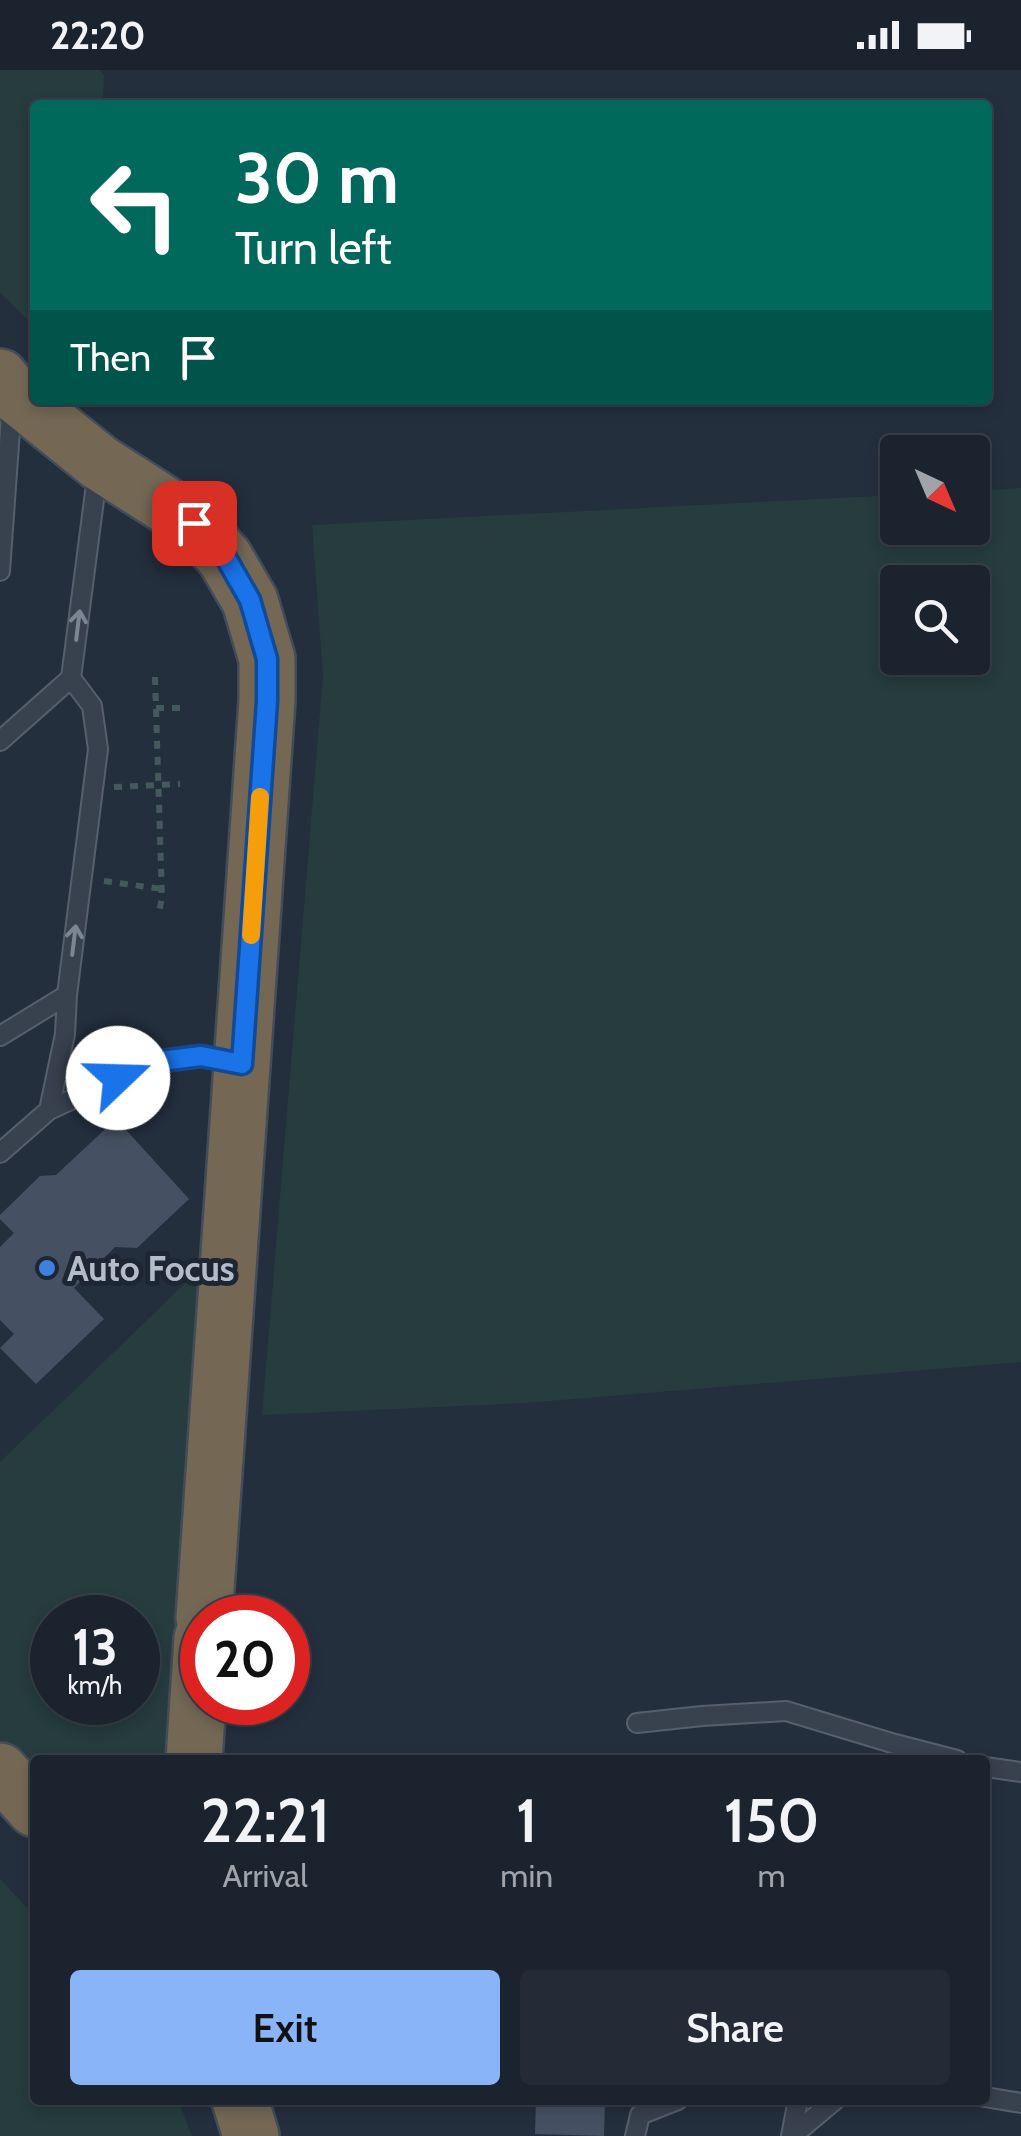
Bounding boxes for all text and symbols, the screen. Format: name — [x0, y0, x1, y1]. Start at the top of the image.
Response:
text: 22:20 — [50, 12, 146, 59]
text: 30 m — [235, 135, 399, 221]
icon: left — [70, 140, 200, 270]
text: Turn left — [235, 221, 392, 275]
icon: arrive — [171, 330, 226, 385]
text: Then — [70, 334, 151, 381]
north arrow — [880, 435, 990, 545]
map controls — [880, 435, 990, 675]
pin — [152, 481, 237, 566]
icon: arrive — [167, 496, 222, 551]
button: search — [880, 565, 990, 675]
one-way arrow — [69, 609, 88, 641]
one-way arrow — [65, 924, 84, 957]
position arrow — [66, 1026, 170, 1130]
place label: Auto Focus — [67, 1247, 235, 1290]
marker: Auto Focus — [36, 1257, 58, 1279]
speed limit sign: 20 — [180, 1595, 310, 1725]
text: 13 — [72, 1617, 118, 1678]
text: km/h — [68, 1670, 122, 1700]
text: 22:21 — [201, 1784, 330, 1857]
text: 1 — [516, 1784, 537, 1857]
text: 150 — [724, 1784, 819, 1857]
text: Arrival — [223, 1856, 308, 1895]
text: min — [500, 1856, 553, 1895]
text: m — [757, 1856, 786, 1895]
button: Exit — [70, 1970, 500, 2085]
button: Share — [520, 1970, 950, 2085]

